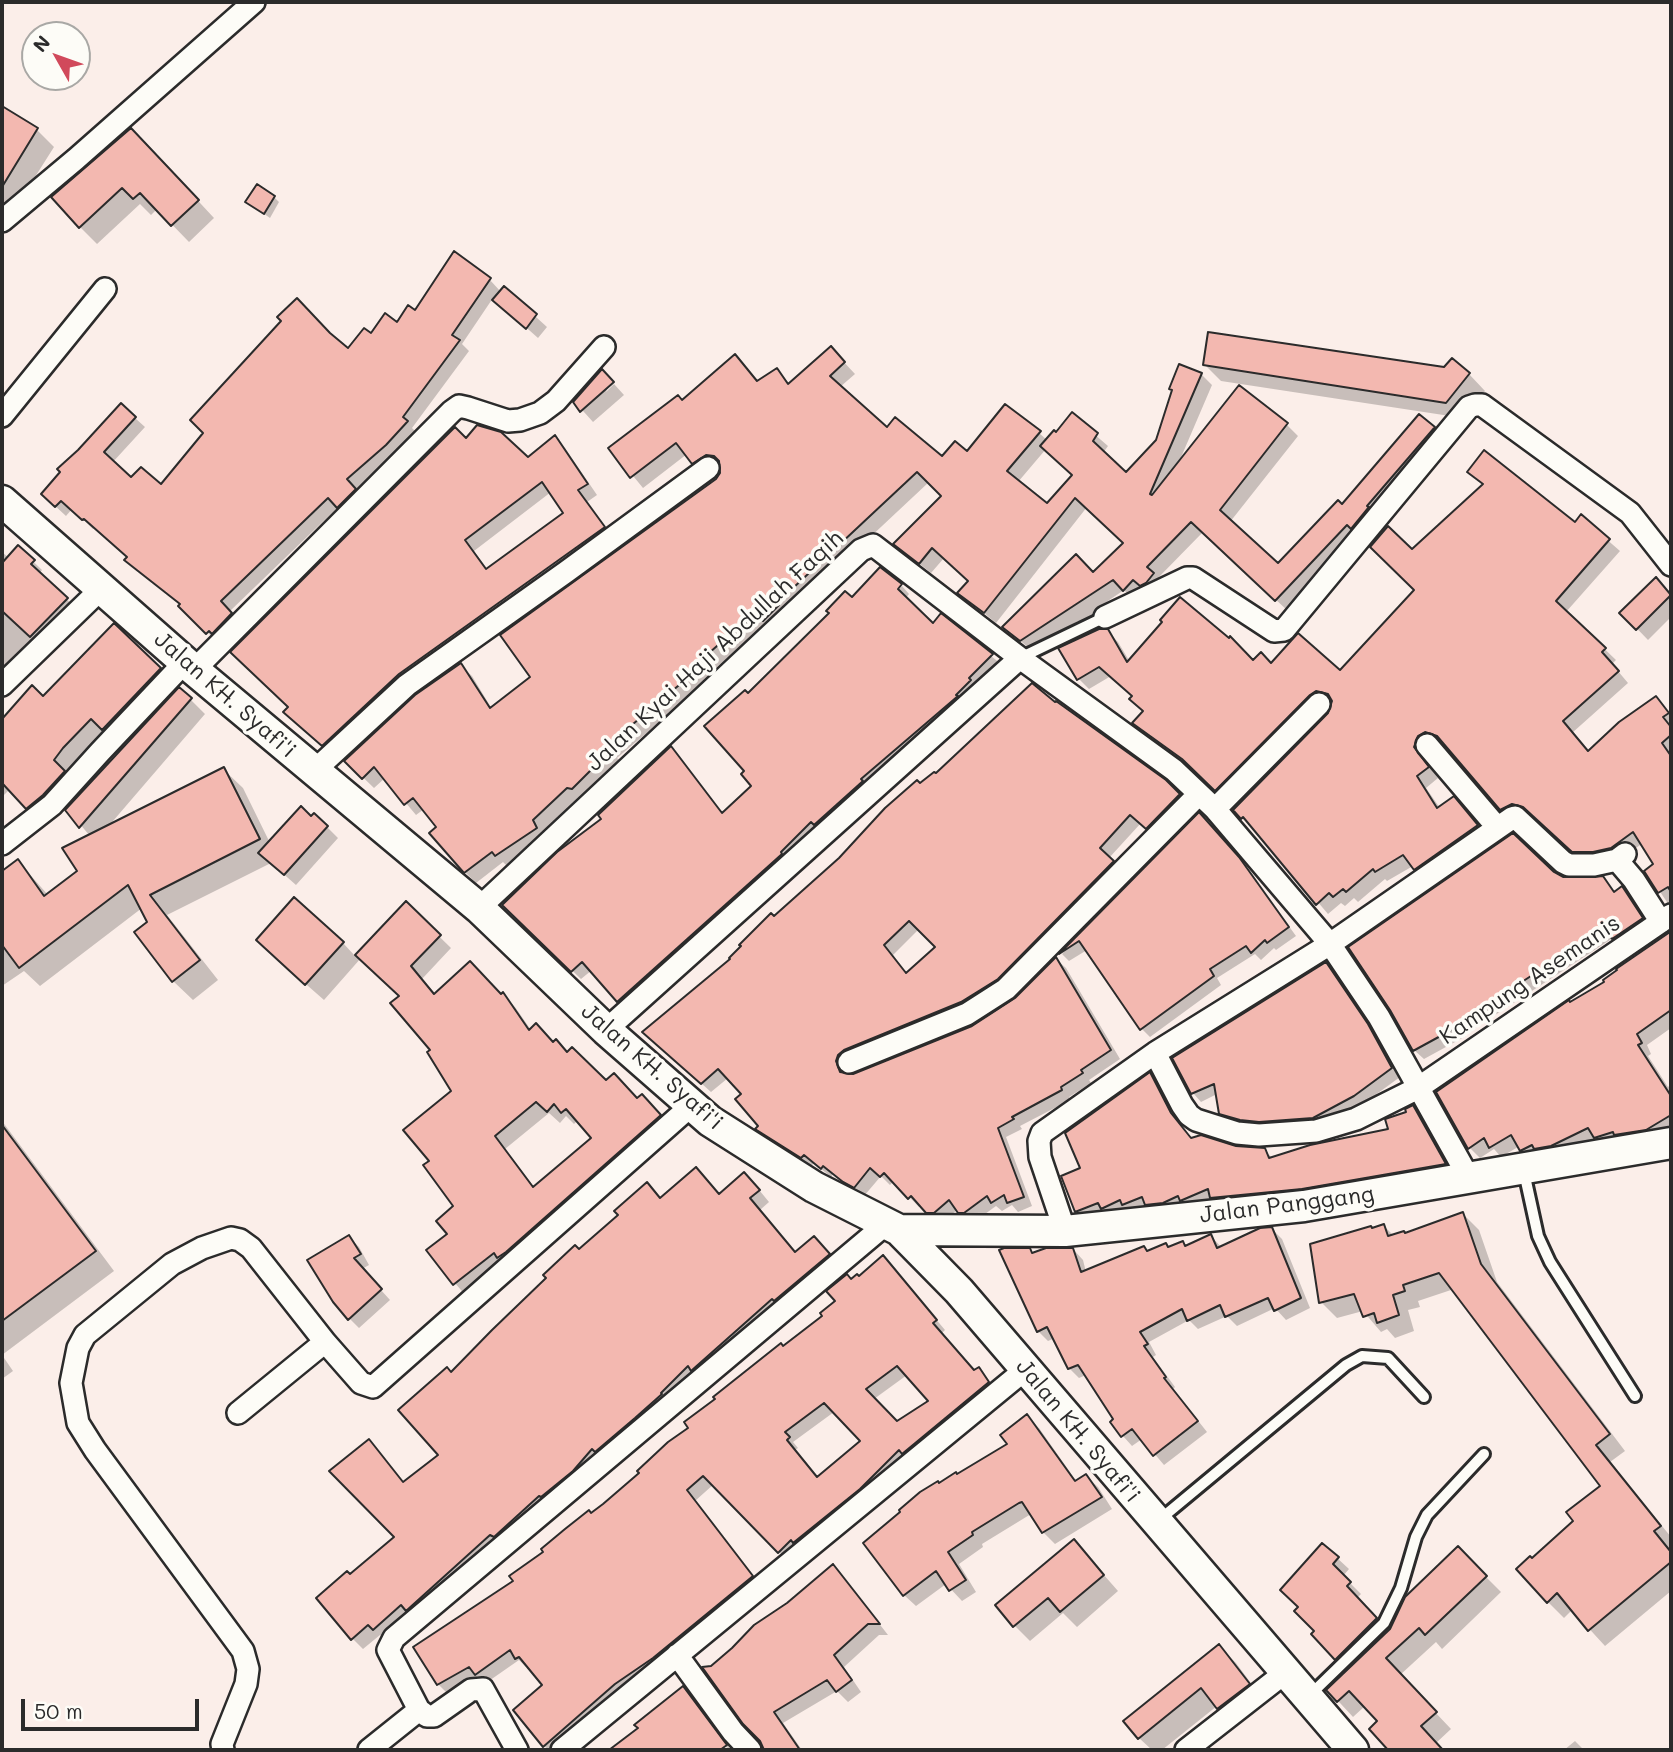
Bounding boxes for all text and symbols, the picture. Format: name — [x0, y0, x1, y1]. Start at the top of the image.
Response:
north arrow — [21, 21, 91, 91]
text: N — [27, 30, 55, 57]
street label: Jalan Kyai Haji Abdullah Faqih — [581, 525, 849, 777]
street label: Jalan KH. Syafi'i — [148, 626, 302, 764]
street label: Kampung Asemanis — [1434, 909, 1626, 1051]
street label: Jalan KH. Syafi'i — [575, 998, 729, 1136]
street label: Jalan Panggang — [1198, 1181, 1376, 1229]
street label: Jalan KH. Syafi'i — [1010, 1354, 1146, 1508]
scale bar — [24, 1686, 203, 1730]
text: 50 m — [34, 1697, 83, 1724]

